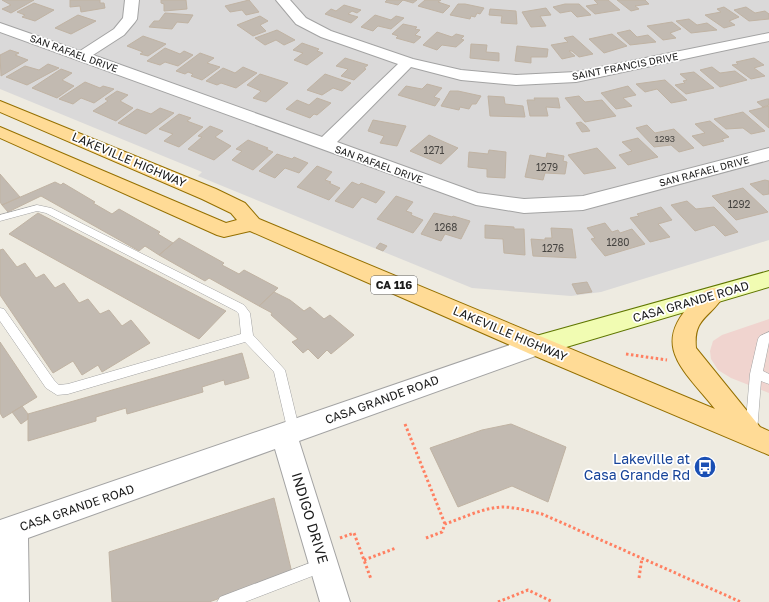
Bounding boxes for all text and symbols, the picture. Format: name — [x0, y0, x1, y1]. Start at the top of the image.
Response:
street label: SAN RAFAEL DRIVE — [28, 32, 120, 74]
street label: SAINT FRANCIS DRIVE — [571, 50, 679, 82]
street label: LAKEVILLE HIGHWAY — [70, 129, 189, 191]
house number: 1293 — [655, 133, 675, 144]
street label: SAN RAFAEL DRIVE — [333, 143, 425, 185]
house number: 1271 — [424, 144, 445, 156]
street label: SAN RAFAEL DRIVE — [658, 153, 750, 189]
house number: 1279 — [536, 161, 558, 173]
house number: 1292 — [728, 198, 750, 210]
house number: 1268 — [435, 221, 457, 233]
house number: 1280 — [607, 236, 629, 248]
house number: 1276 — [542, 242, 564, 254]
road number: CA 116 — [371, 276, 417, 294]
street label: CASA GRANDE ROAD — [631, 278, 751, 325]
street label: LAKEVILLE HIGHWAY — [451, 303, 570, 365]
street label: CASA GRANDE ROAD — [323, 372, 441, 427]
place label: Lakeville at Casa Grande Rd — [584, 450, 690, 483]
bus stop icon: Lakeville at Casa Grande Rd — [692, 454, 718, 480]
street label: INDIGO DRIVE — [289, 470, 332, 566]
street label: CASA GRANDE ROAD — [18, 481, 136, 534]

